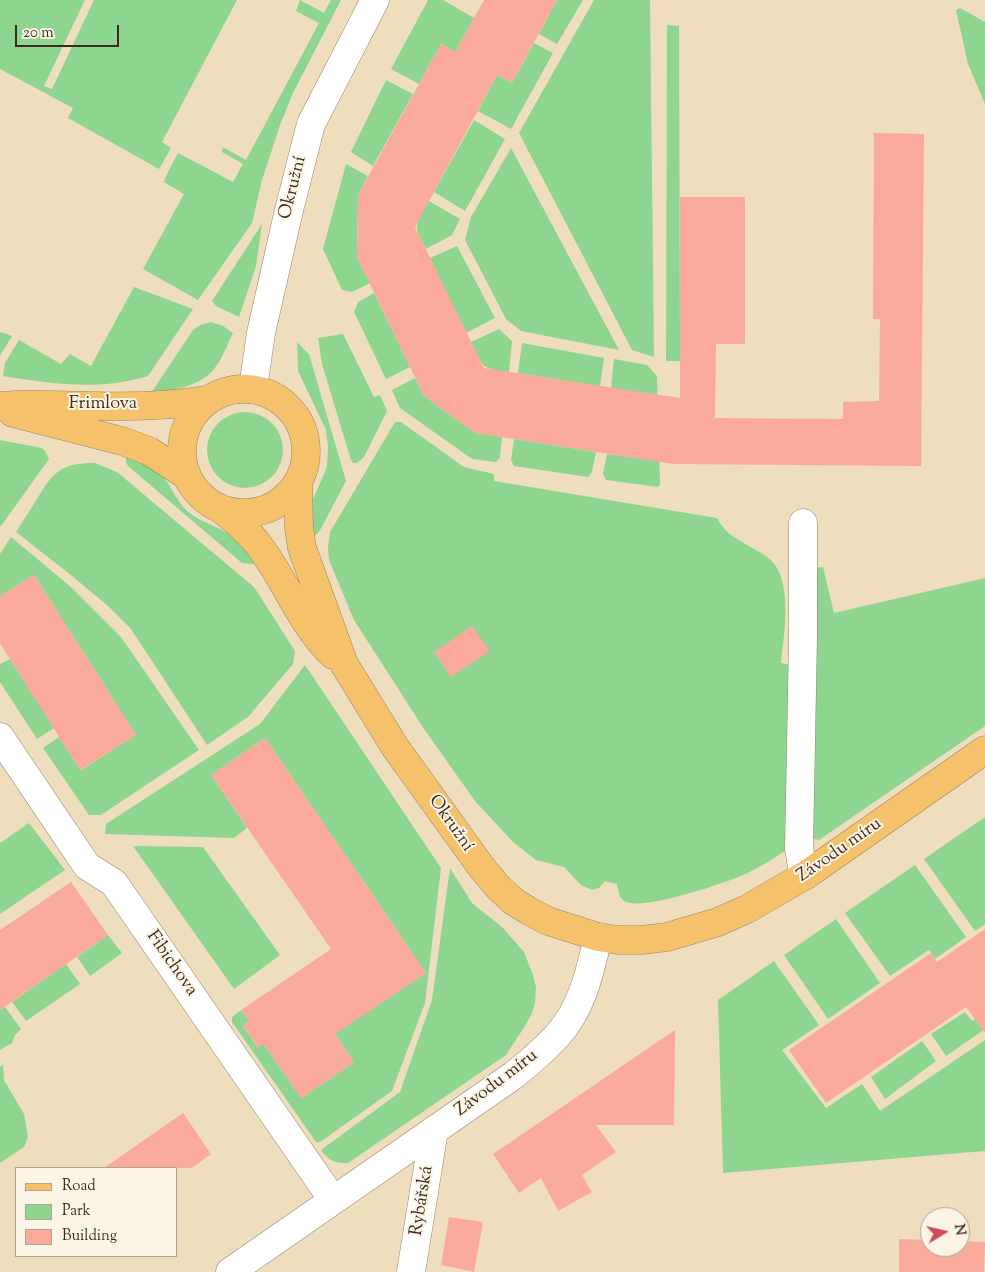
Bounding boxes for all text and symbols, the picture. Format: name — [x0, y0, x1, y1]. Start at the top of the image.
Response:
scale bar — [18, 15, 121, 47]
text: 20 m — [23, 23, 54, 44]
street label: Okružní — [276, 154, 312, 222]
street label: Frimlova — [69, 394, 137, 416]
street label: Okružní — [423, 791, 477, 857]
street label: Závodu míru — [794, 814, 886, 888]
street label: Fibichova — [141, 927, 201, 1001]
street label: Závodu míru — [451, 1046, 543, 1122]
street label: Rybářská — [407, 1164, 439, 1238]
legend — [15, 1167, 178, 1257]
text: Road — [62, 1176, 96, 1197]
text: Park — [62, 1201, 91, 1222]
north arrow — [920, 1207, 970, 1257]
text: N — [948, 1223, 970, 1237]
text: Building — [62, 1226, 117, 1247]

